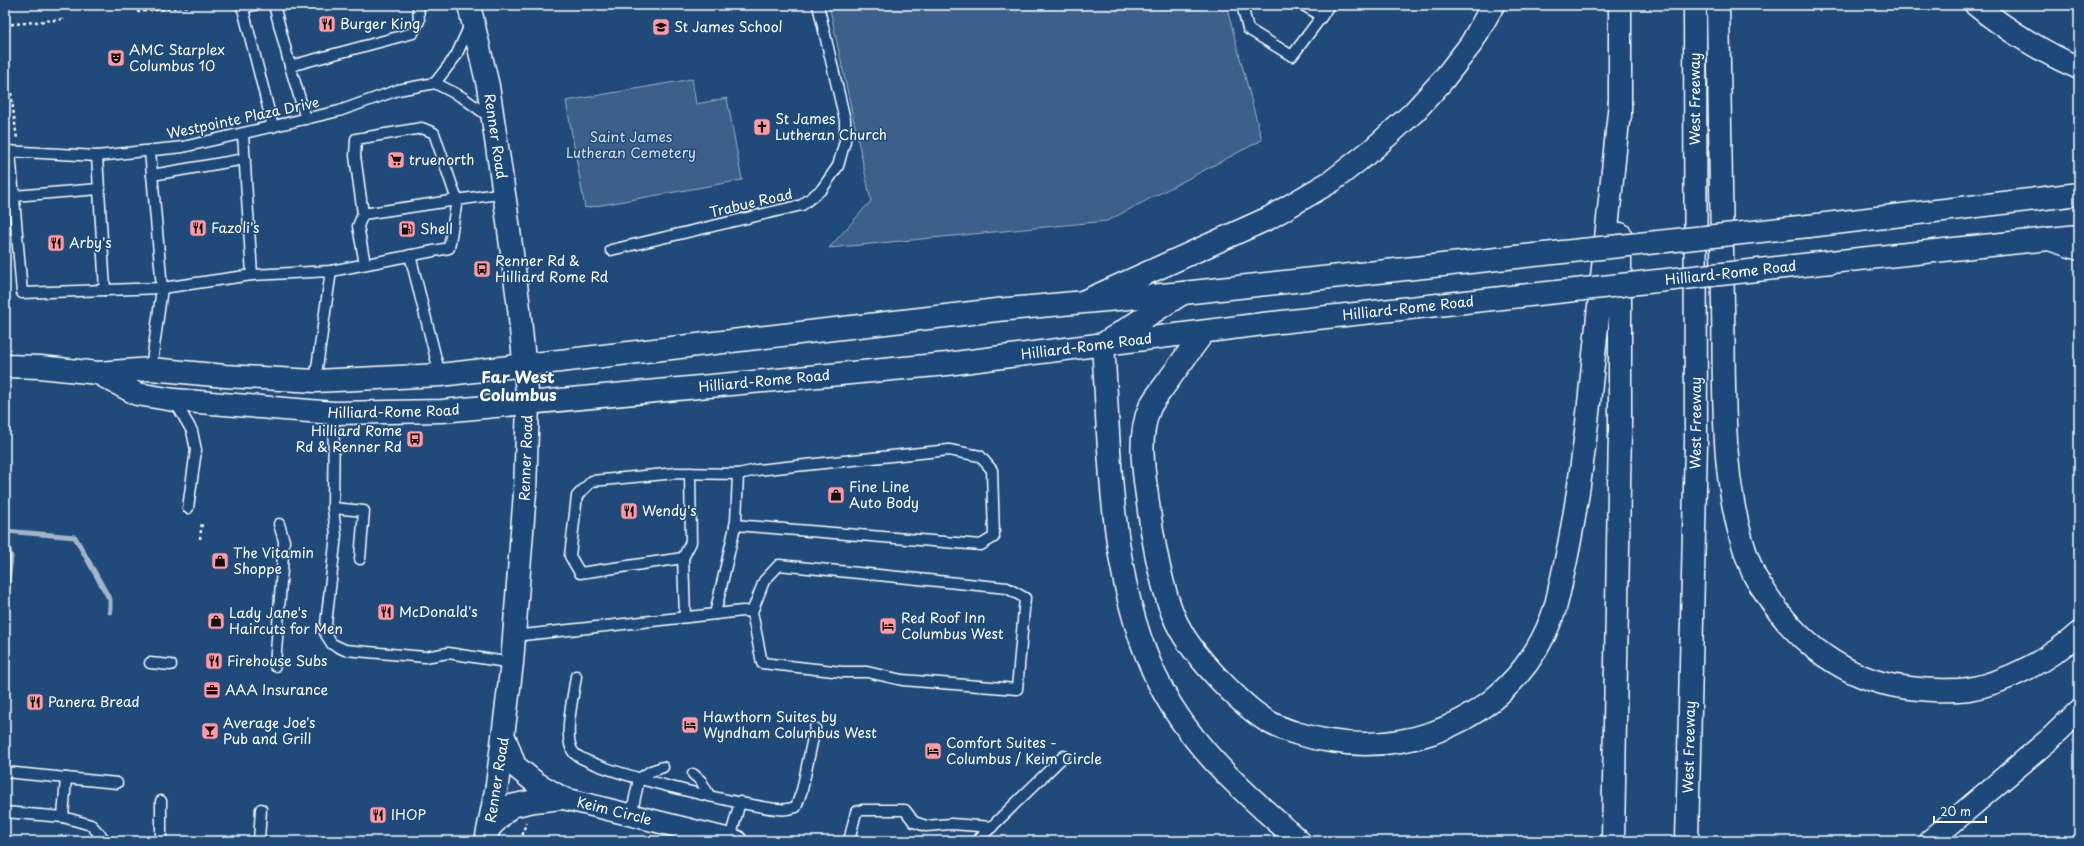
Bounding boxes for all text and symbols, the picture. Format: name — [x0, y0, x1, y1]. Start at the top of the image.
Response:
place label: Burger King — [340, 13, 420, 34]
restaurant icon: Burger King — [317, 14, 337, 34]
place label: St James School — [674, 16, 783, 37]
school or university icon: St James School — [651, 17, 671, 37]
place label: AMC Starplex Columbus 10 — [129, 39, 225, 76]
theatre icon: AMC Starplex Columbus 10 — [106, 48, 126, 68]
street label: West Freeway — [1684, 53, 1705, 145]
street label: Westpointe Plaza Drive — [165, 91, 321, 144]
street label: Renner Road — [479, 92, 513, 180]
place label: St James Lutheran Church — [775, 108, 887, 145]
church icon: St James Lutheran Church — [752, 117, 772, 137]
park label: Saint James Lutheran Cemetery — [566, 126, 696, 163]
place label: truenorth — [409, 149, 474, 170]
supermarket icon: truenorth — [386, 150, 406, 170]
street label: Trabue Road — [707, 183, 794, 222]
place label: Fazoli's — [211, 217, 259, 238]
restaurant icon: Fazoli's — [188, 218, 208, 238]
place label: Shell — [420, 218, 453, 239]
fuel station icon: Shell — [397, 219, 417, 239]
place label: Arby's — [69, 232, 112, 253]
restaurant icon: Arby's — [46, 233, 66, 253]
place label: Renner Rd & Hilliard Rome Rd — [495, 250, 609, 287]
street label: Hilliard-Rome Road — [1664, 255, 1798, 290]
bus stop icon: Renner Rd & Hilliard Rome Rd — [472, 259, 492, 279]
street label: Hilliard-Rome Road — [1341, 290, 1475, 325]
street label: Hilliard-Rome Road — [1019, 327, 1153, 365]
district label: Far West Columbus — [479, 364, 557, 406]
street label: Hilliard-Rome Road — [697, 364, 831, 397]
street label: West Freeway — [1684, 377, 1706, 470]
street label: Hilliard-Rome Road — [327, 398, 461, 423]
street label: Renner Road — [513, 414, 538, 502]
place label: Hilliard Rome Rd & Renner Rd — [295, 420, 402, 457]
bus stop icon: Hilliard Rome Rd & Renner Rd — [405, 429, 425, 449]
place label: Fine Line Auto Body — [849, 476, 919, 513]
shop icon: Fine Line Auto Body — [826, 485, 846, 505]
place label: Wendy's — [642, 500, 697, 521]
restaurant icon: Wendy's — [619, 501, 639, 521]
place label: The Vitamin Shoppe — [233, 542, 314, 579]
shop icon: The Vitamin Shoppe — [210, 551, 230, 571]
place label: McDonald's — [399, 601, 478, 622]
place label: Lady Jane's Haircuts for Men — [229, 602, 343, 639]
restaurant icon: McDonald's — [376, 602, 396, 622]
place label: Red Roof Inn Columbus West — [901, 607, 1004, 644]
shop icon: Lady Jane's Haircuts for Men — [206, 611, 226, 631]
hotel icon: Red Roof Inn Columbus West — [878, 616, 898, 636]
place label: Firehouse Subs — [227, 650, 327, 671]
restaurant icon: Firehouse Subs — [204, 651, 224, 671]
place label: AAA Insurance — [225, 679, 329, 700]
office icon: AAA Insurance — [202, 680, 222, 700]
place label: Panera Bread — [48, 691, 140, 712]
restaurant icon: Panera Bread — [25, 692, 45, 712]
street label: West Freeway — [1677, 700, 1700, 794]
place label: Hawthorn Suites by Wyndham Columbus West — [703, 706, 877, 743]
place label: Average Joe's Pub and Grill — [223, 712, 315, 749]
hotel icon: Hawthorn Suites by Wyndham Columbus West — [680, 715, 700, 735]
bar icon: Average Joe's Pub and Grill — [200, 721, 220, 741]
place label: Comfort Suites - Columbus / Keim Circle — [946, 732, 1102, 769]
street label: Renner Road — [479, 736, 514, 824]
hotel icon: Comfort Suites - Columbus / Keim Circle — [923, 741, 943, 761]
street label: Keim Circle — [575, 791, 654, 830]
scale bar — [1934, 798, 1986, 824]
text: 20 m — [1940, 802, 1971, 820]
place label: IHOP — [391, 804, 426, 825]
restaurant icon: IHOP — [368, 805, 388, 825]

